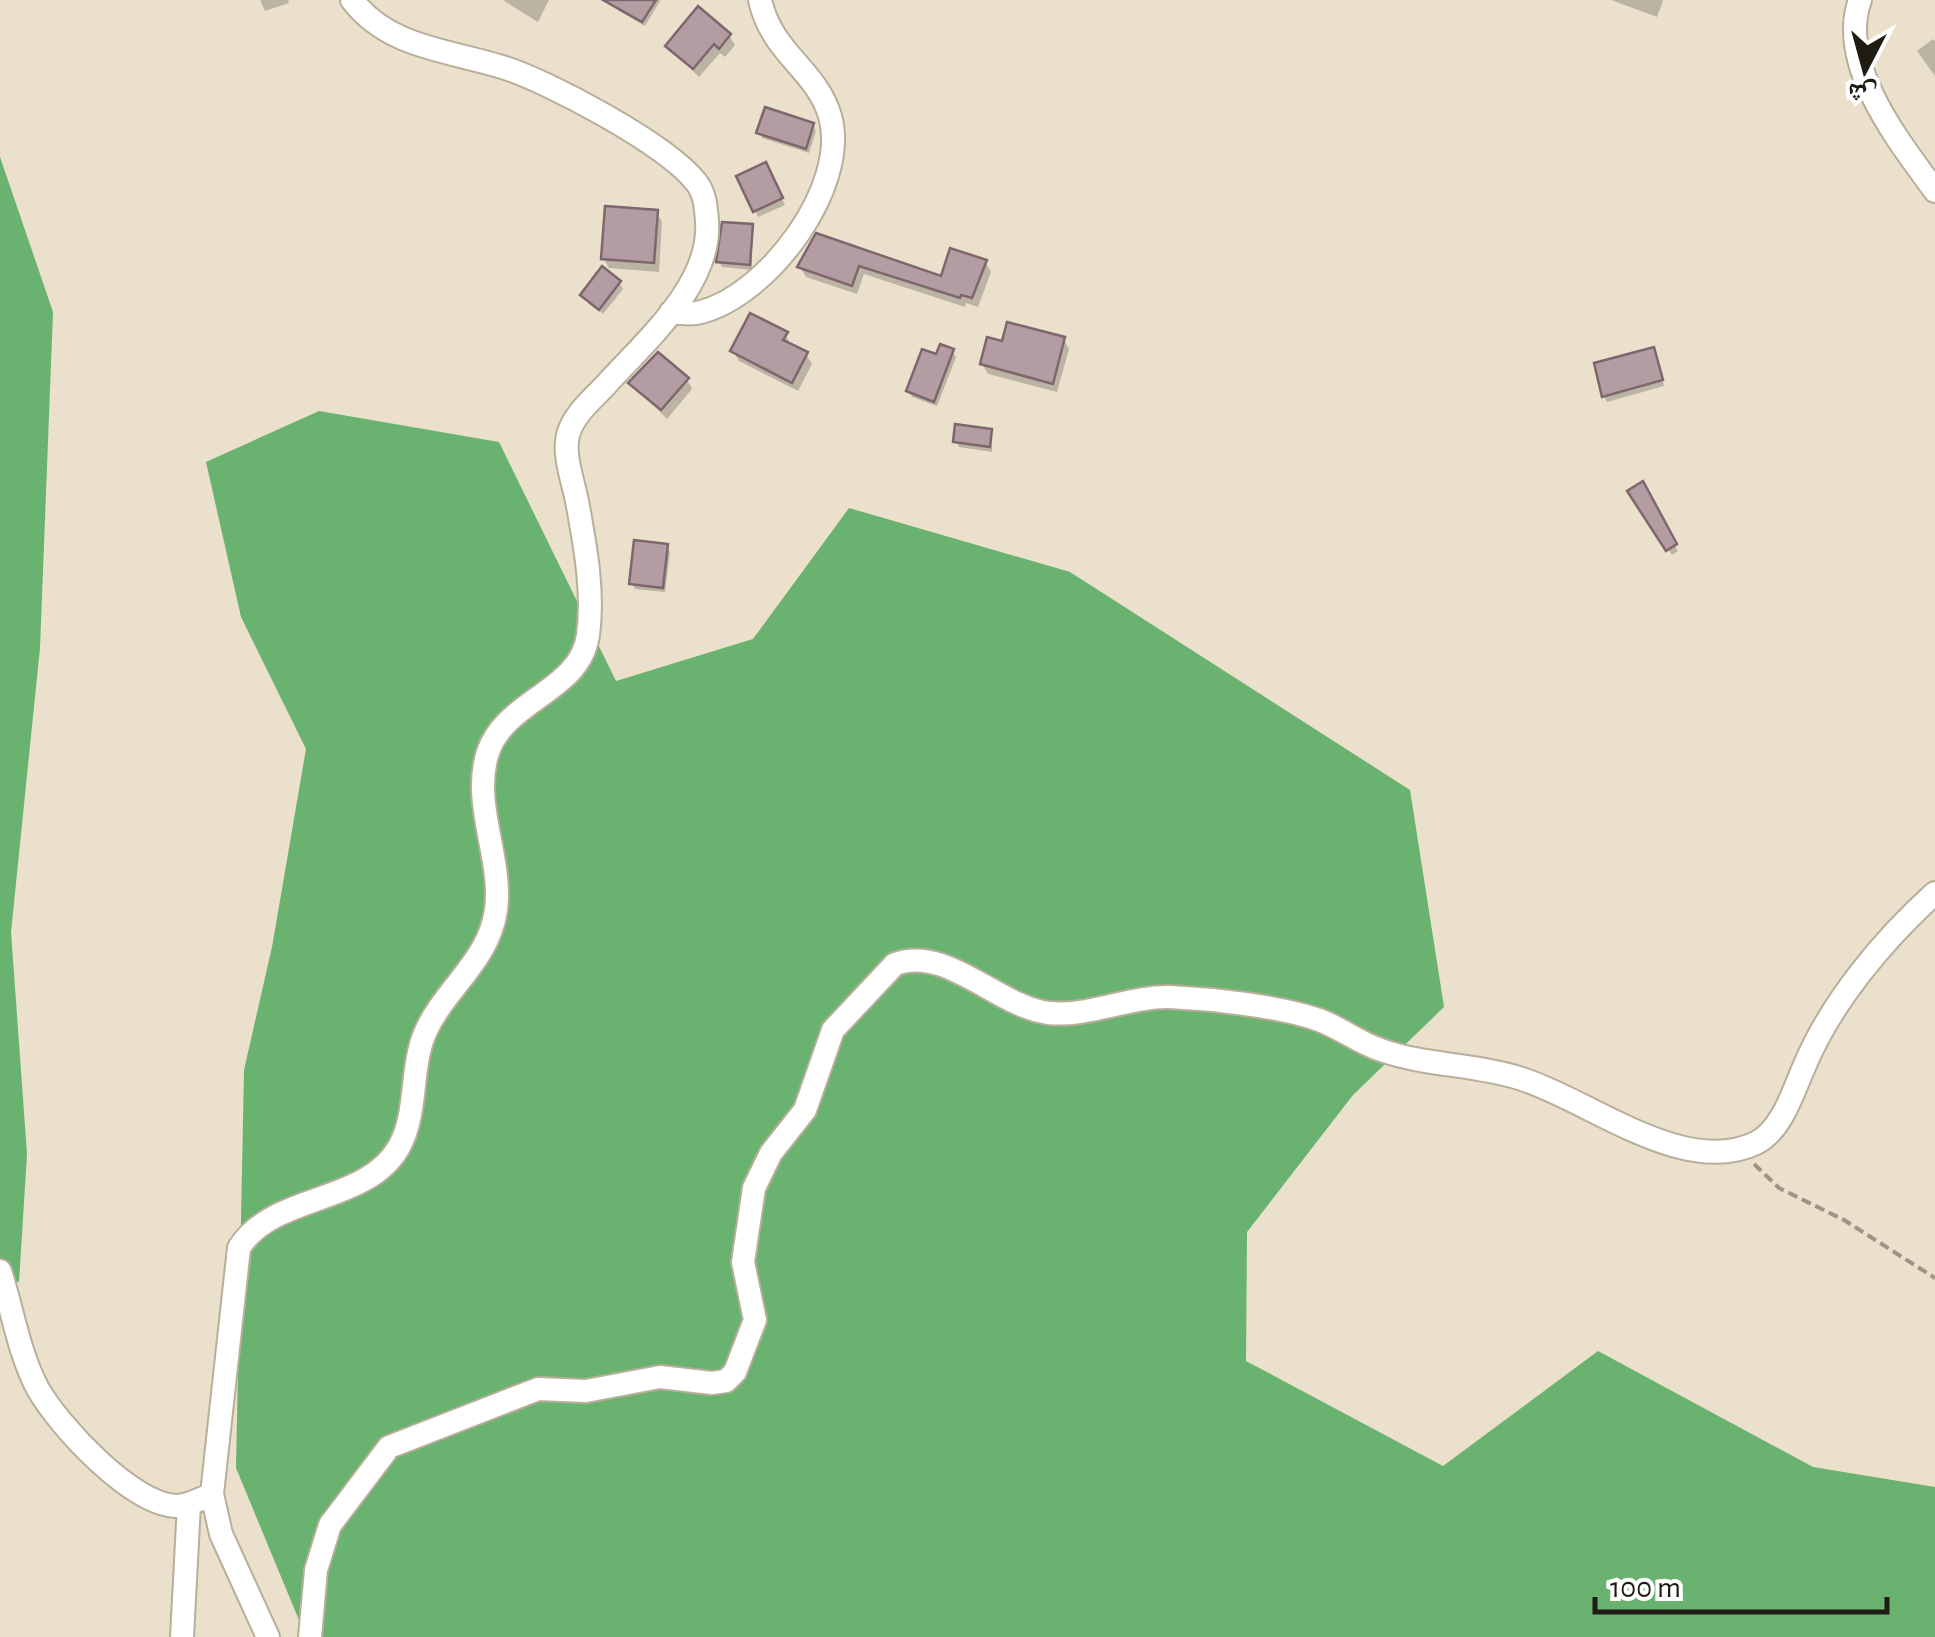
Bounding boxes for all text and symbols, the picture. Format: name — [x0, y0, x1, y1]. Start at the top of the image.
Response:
north arrow — [1815, 20, 1915, 120]
text: ش — [1846, 76, 1879, 108]
scale bar — [1595, 1552, 1888, 1614]
text: 100 m — [1610, 1573, 1681, 1603]

